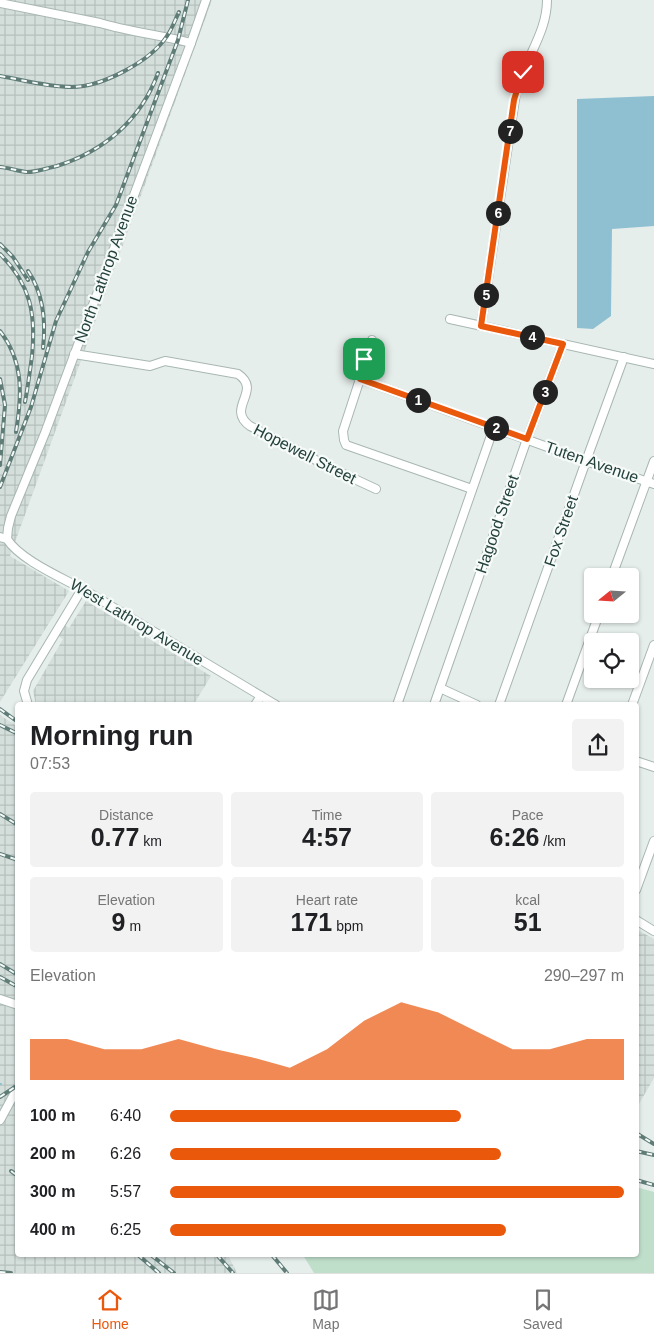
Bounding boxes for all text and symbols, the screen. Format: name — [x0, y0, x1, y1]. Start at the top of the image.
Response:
pin — [502, 51, 544, 93]
icon: check — [509, 58, 537, 86]
pin: 7 — [498, 118, 522, 144]
text: 7 — [507, 123, 514, 139]
street label: North Lathrop Avenue — [71, 193, 141, 345]
pin: 6 — [486, 200, 510, 226]
text: 6 — [495, 205, 502, 221]
pin: 5 — [474, 282, 498, 308]
text: 5 — [483, 287, 490, 303]
pin: 4 — [520, 324, 544, 350]
text: 4 — [529, 329, 536, 345]
pin — [343, 338, 385, 380]
icon: arrive — [350, 345, 378, 373]
pin: 3 — [532, 380, 558, 404]
text: 3 — [542, 384, 549, 400]
pin: 1 — [406, 388, 430, 412]
text: 1 — [415, 392, 422, 408]
pin: 2 — [484, 416, 508, 440]
text: 2 — [493, 420, 500, 436]
street label: Hopewell Street — [251, 421, 360, 487]
street label: Tuten Avenue — [543, 438, 641, 486]
street label: Hagood Street — [472, 472, 522, 576]
street label: Fox Street — [541, 493, 581, 569]
north arrow — [584, 568, 639, 622]
map controls — [584, 568, 639, 688]
street label: West Lathrop Avenue — [67, 575, 207, 669]
button: locate — [584, 633, 639, 688]
button: share — [572, 719, 624, 771]
text: Morning run — [30, 720, 193, 751]
text: 07:53 — [30, 755, 70, 772]
text: Distance — [99, 807, 154, 823]
text: Time — [312, 807, 342, 823]
text: Pace — [512, 807, 544, 823]
text: 0.77 — [91, 823, 139, 851]
text: 4:57 — [302, 823, 352, 851]
text: 6:26 — [489, 823, 539, 851]
text: km — [139, 833, 162, 849]
text: /km — [539, 833, 566, 849]
text: Elevation — [98, 892, 155, 908]
text: Heart rate — [296, 892, 358, 908]
text: kcal — [515, 892, 540, 908]
text: 9 — [112, 908, 126, 936]
text: 171 — [291, 908, 332, 936]
text: 51 — [514, 908, 542, 936]
text: m — [126, 918, 141, 934]
text: bpm — [332, 918, 363, 934]
text: Elevation — [30, 967, 96, 984]
text: 290–297 m — [544, 967, 624, 984]
text: 100 m — [30, 1107, 75, 1124]
text: 6:40 — [110, 1107, 141, 1124]
text: 200 m — [30, 1145, 75, 1162]
text: 6:26 — [110, 1145, 141, 1162]
text: 300 m — [30, 1183, 75, 1200]
text: 5:57 — [110, 1183, 141, 1200]
text: 400 m — [30, 1221, 75, 1238]
text: 6:25 — [110, 1221, 141, 1238]
tab: Home — [91, 1286, 129, 1332]
tab: Map — [312, 1286, 340, 1332]
tab: Saved — [523, 1286, 562, 1332]

